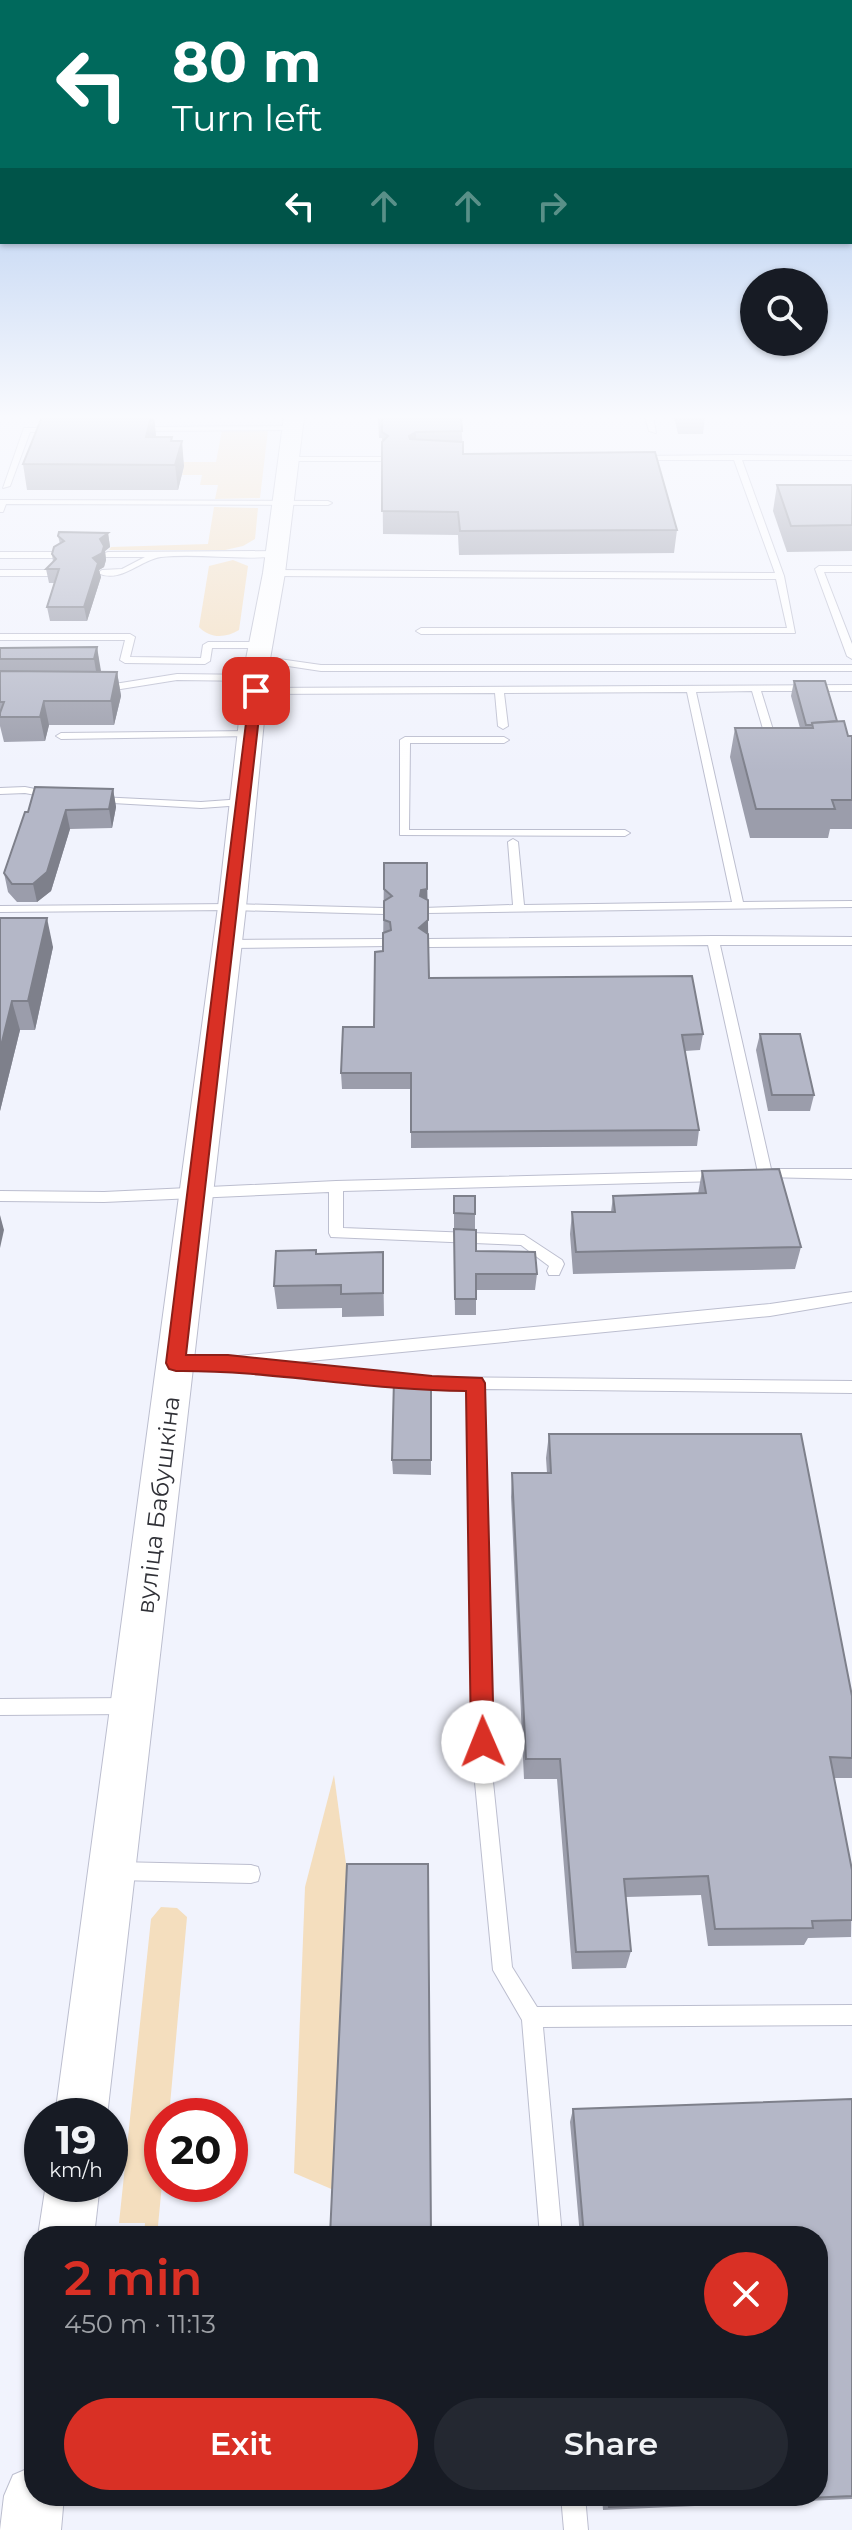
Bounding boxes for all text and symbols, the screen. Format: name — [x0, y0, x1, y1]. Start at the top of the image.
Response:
text: 80 m — [172, 28, 322, 96]
icon: left — [40, 32, 144, 136]
text: Turn left — [172, 96, 323, 140]
icon: left — [278, 184, 322, 228]
icon: ahead — [362, 184, 406, 228]
icon: ahead — [446, 184, 490, 228]
icon: right — [530, 184, 574, 228]
map controls — [740, 268, 828, 356]
button: search — [740, 268, 828, 356]
pin — [222, 657, 290, 725]
icon: arrive — [234, 669, 278, 713]
street label: вуліца Бабушкіна — [130, 1395, 186, 1615]
position arrow — [441, 1700, 525, 1784]
speed limit sign: 20 — [144, 2098, 248, 2202]
text: 19 — [55, 2115, 97, 2164]
text: km/h — [49, 2158, 103, 2182]
text: 2 min — [64, 2249, 202, 2307]
button: close — [704, 2252, 788, 2336]
text: 450 m · 11:13 — [64, 2308, 216, 2340]
button: Exit — [64, 2398, 418, 2490]
button: Share — [434, 2398, 788, 2490]

